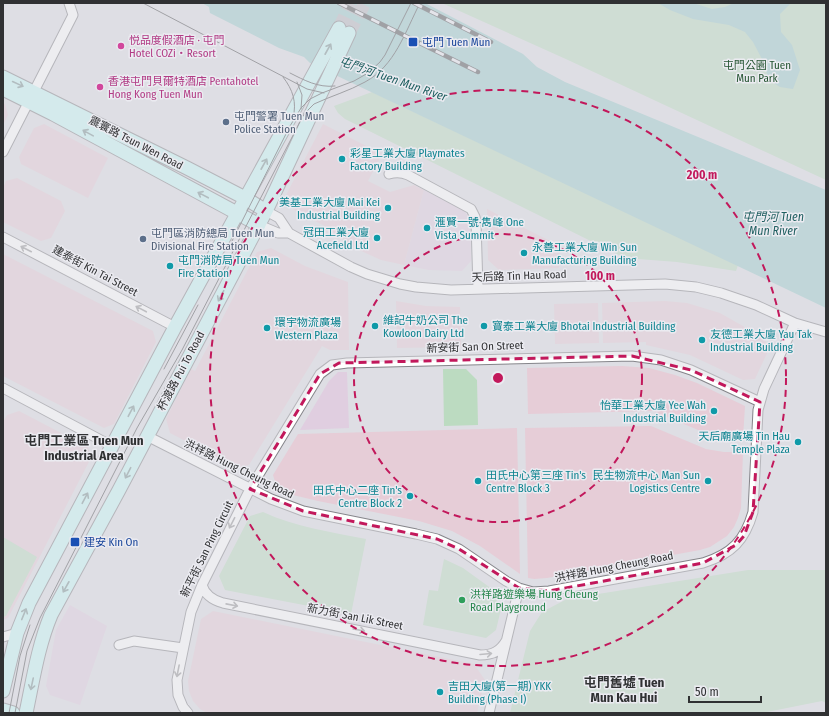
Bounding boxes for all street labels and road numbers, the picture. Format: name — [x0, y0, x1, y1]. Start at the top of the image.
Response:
street label: 震寰路 Tsun Wen Road — [87, 114, 185, 172]
street label: 建泰街 Kin Tai Street — [50, 243, 140, 299]
street label: 天后路 Tin Hau Road — [471, 268, 567, 284]
street label: 杯渡路 Pui To Road — [155, 329, 207, 413]
street label: 新安街 San On Street — [426, 339, 524, 355]
street label: 洪祥路 Hung Cheung Road — [182, 437, 296, 501]
street label: 新平街 San Ping Circuit — [178, 498, 236, 599]
street label: 洪祥路 Hung Cheung Road — [554, 549, 674, 585]
street label: 新力街 San Lik Street — [306, 601, 404, 633]

